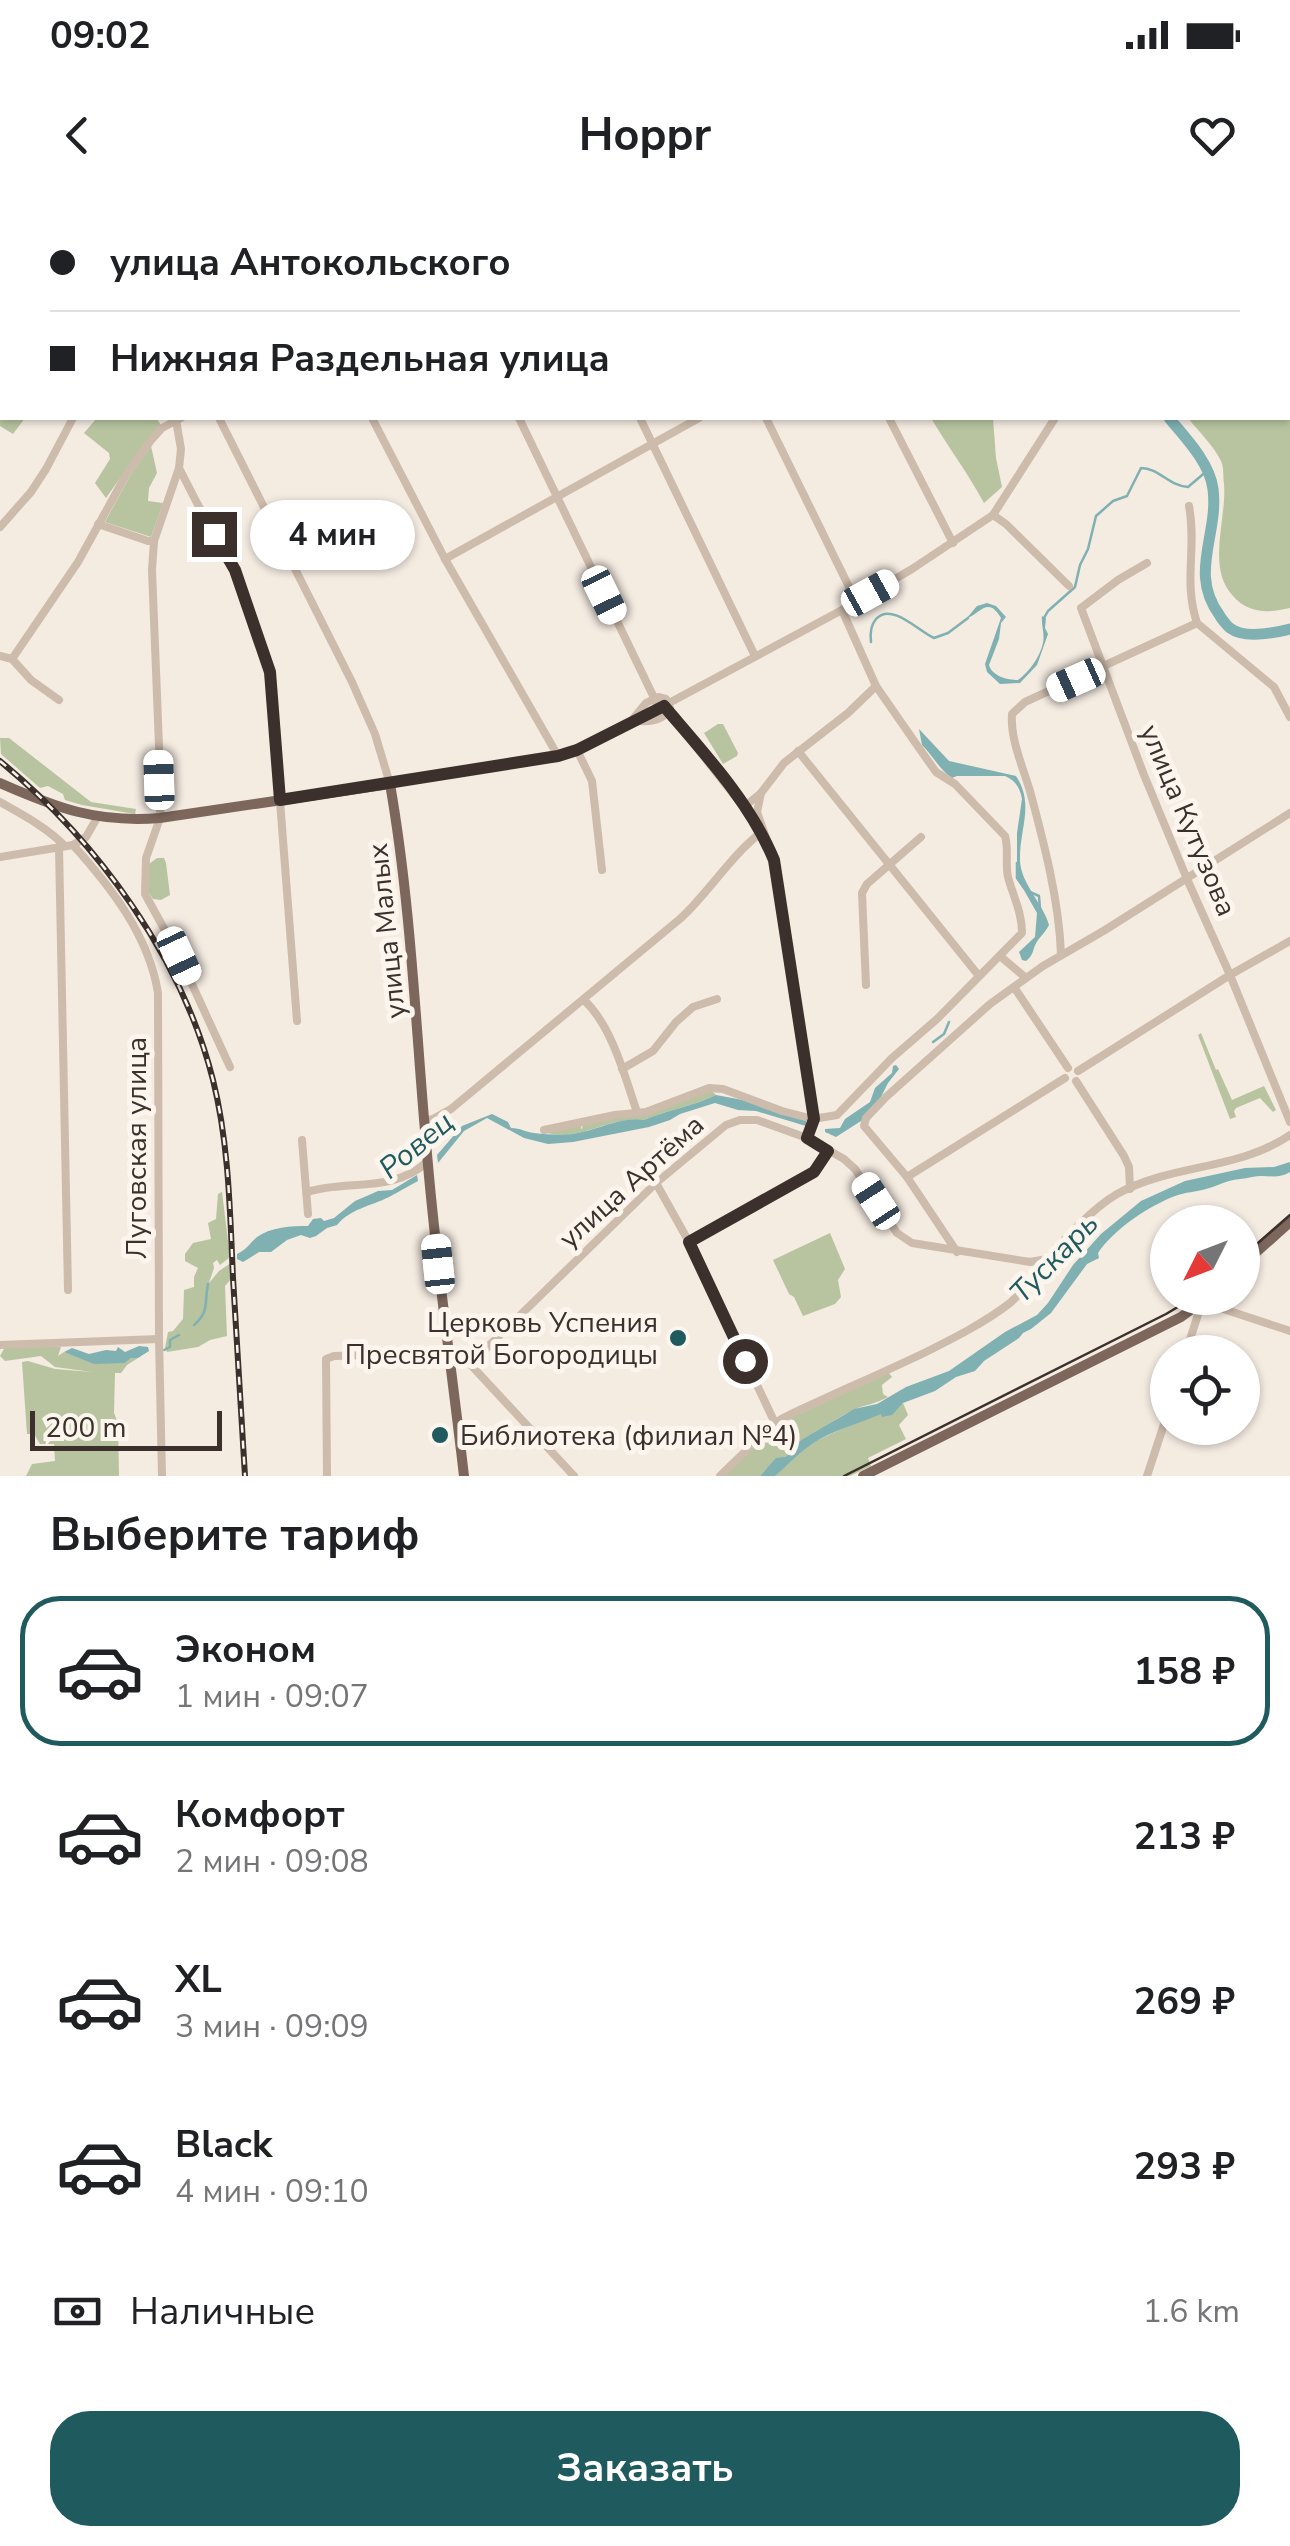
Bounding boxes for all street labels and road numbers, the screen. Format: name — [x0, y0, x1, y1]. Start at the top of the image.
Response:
street label: улица Кутузова — [1131, 719, 1246, 922]
street label: улица Малых — [359, 841, 415, 1020]
street label: Луговская улица — [118, 1037, 156, 1259]
street label: улица Артёма — [551, 1106, 713, 1257]

